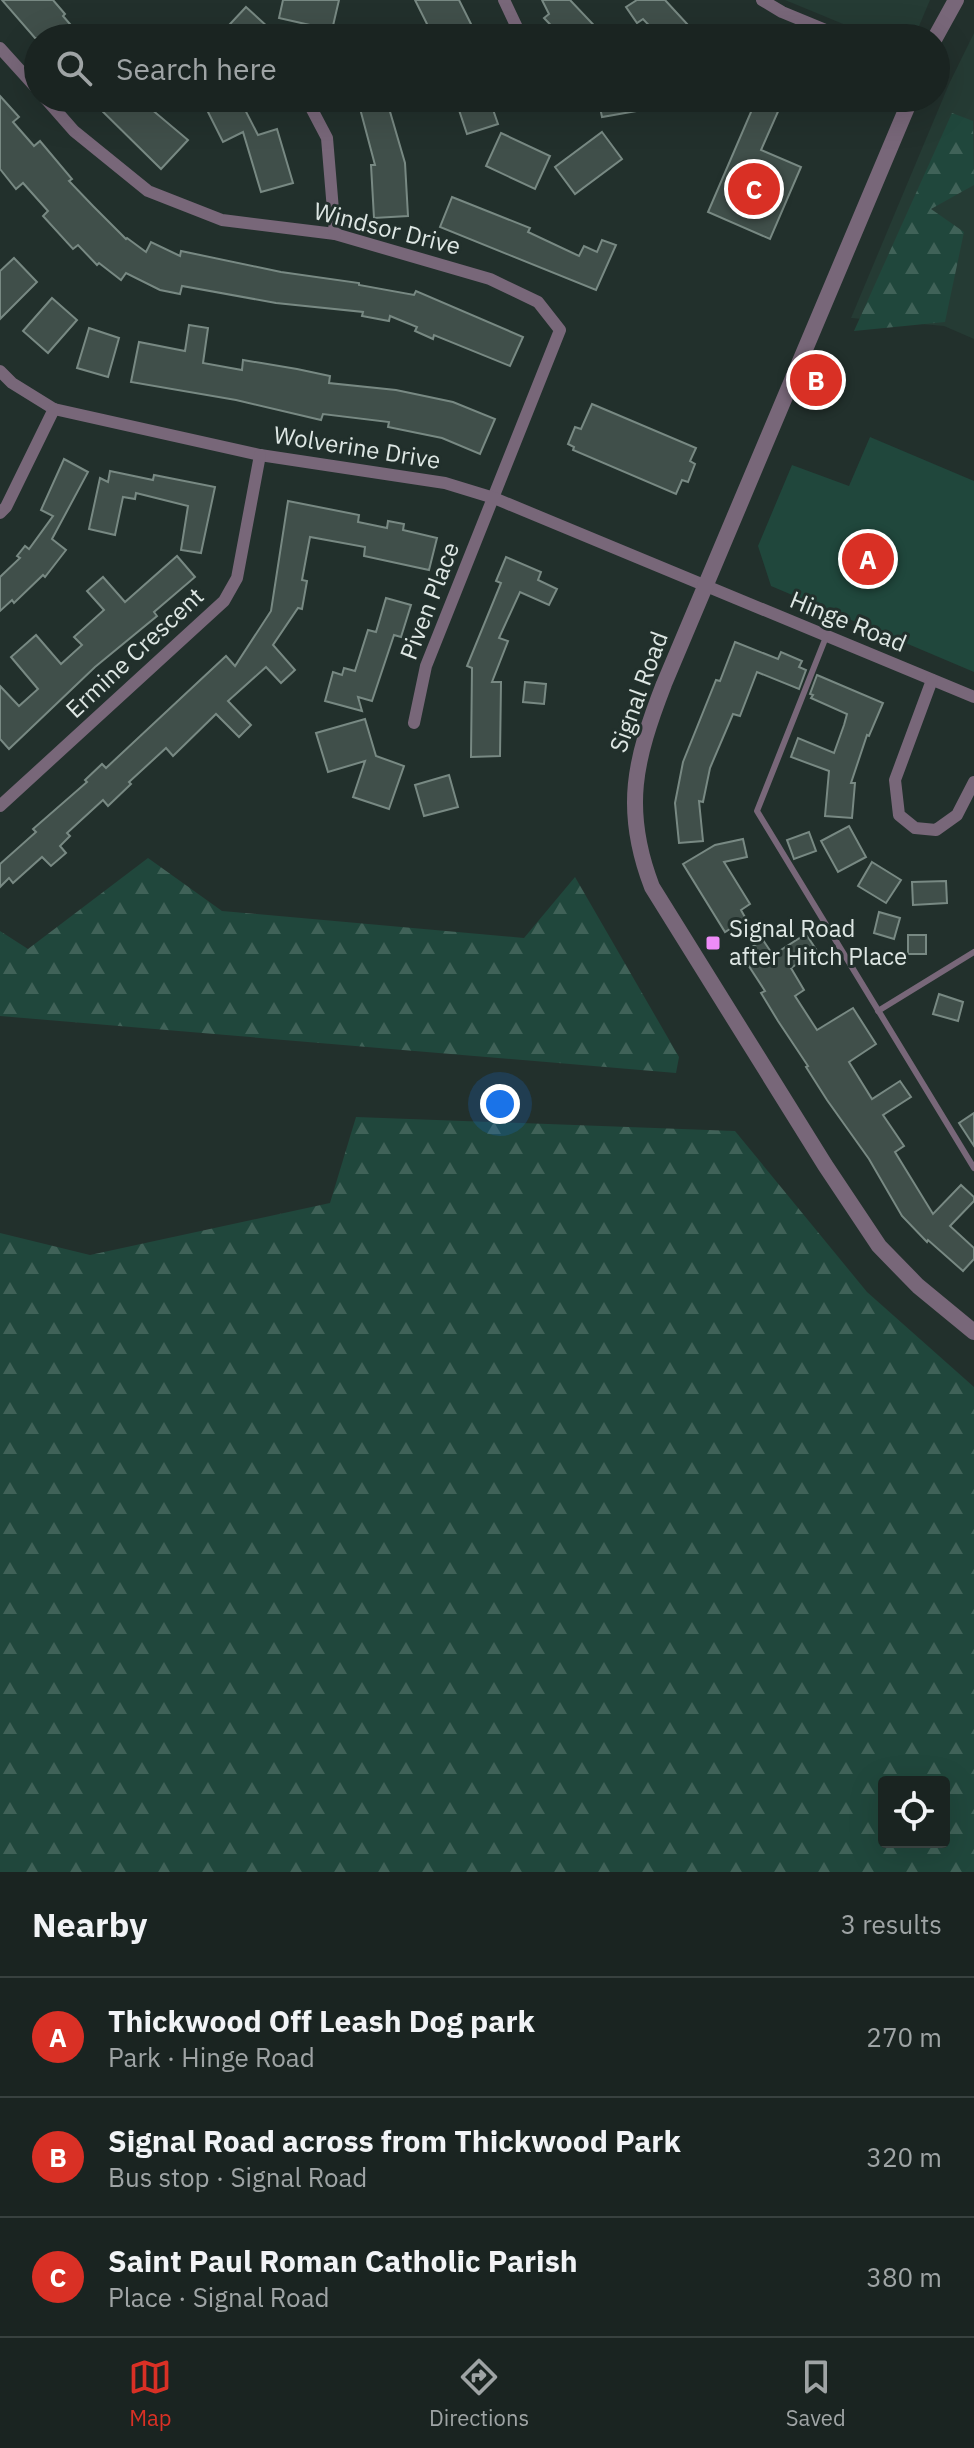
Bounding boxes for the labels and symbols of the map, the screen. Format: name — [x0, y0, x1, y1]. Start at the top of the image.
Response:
pin: C — [728, 159, 780, 219]
street label: Windsor Drive — [310, 194, 464, 262]
pin: B — [790, 350, 842, 410]
street label: Wolverine Drive — [271, 418, 443, 476]
pin: A — [842, 529, 894, 589]
street label: Piven Place — [392, 537, 466, 664]
street label: Ermine Crescent — [58, 580, 210, 725]
street label: Hinge Road — [785, 583, 911, 659]
street label: Signal Road — [601, 627, 675, 757]
place label: Signal Road after Hitch Place — [729, 912, 907, 972]
marker: Signal Road after Hitch Place — [704, 934, 722, 952]
your location — [480, 1084, 520, 1124]

